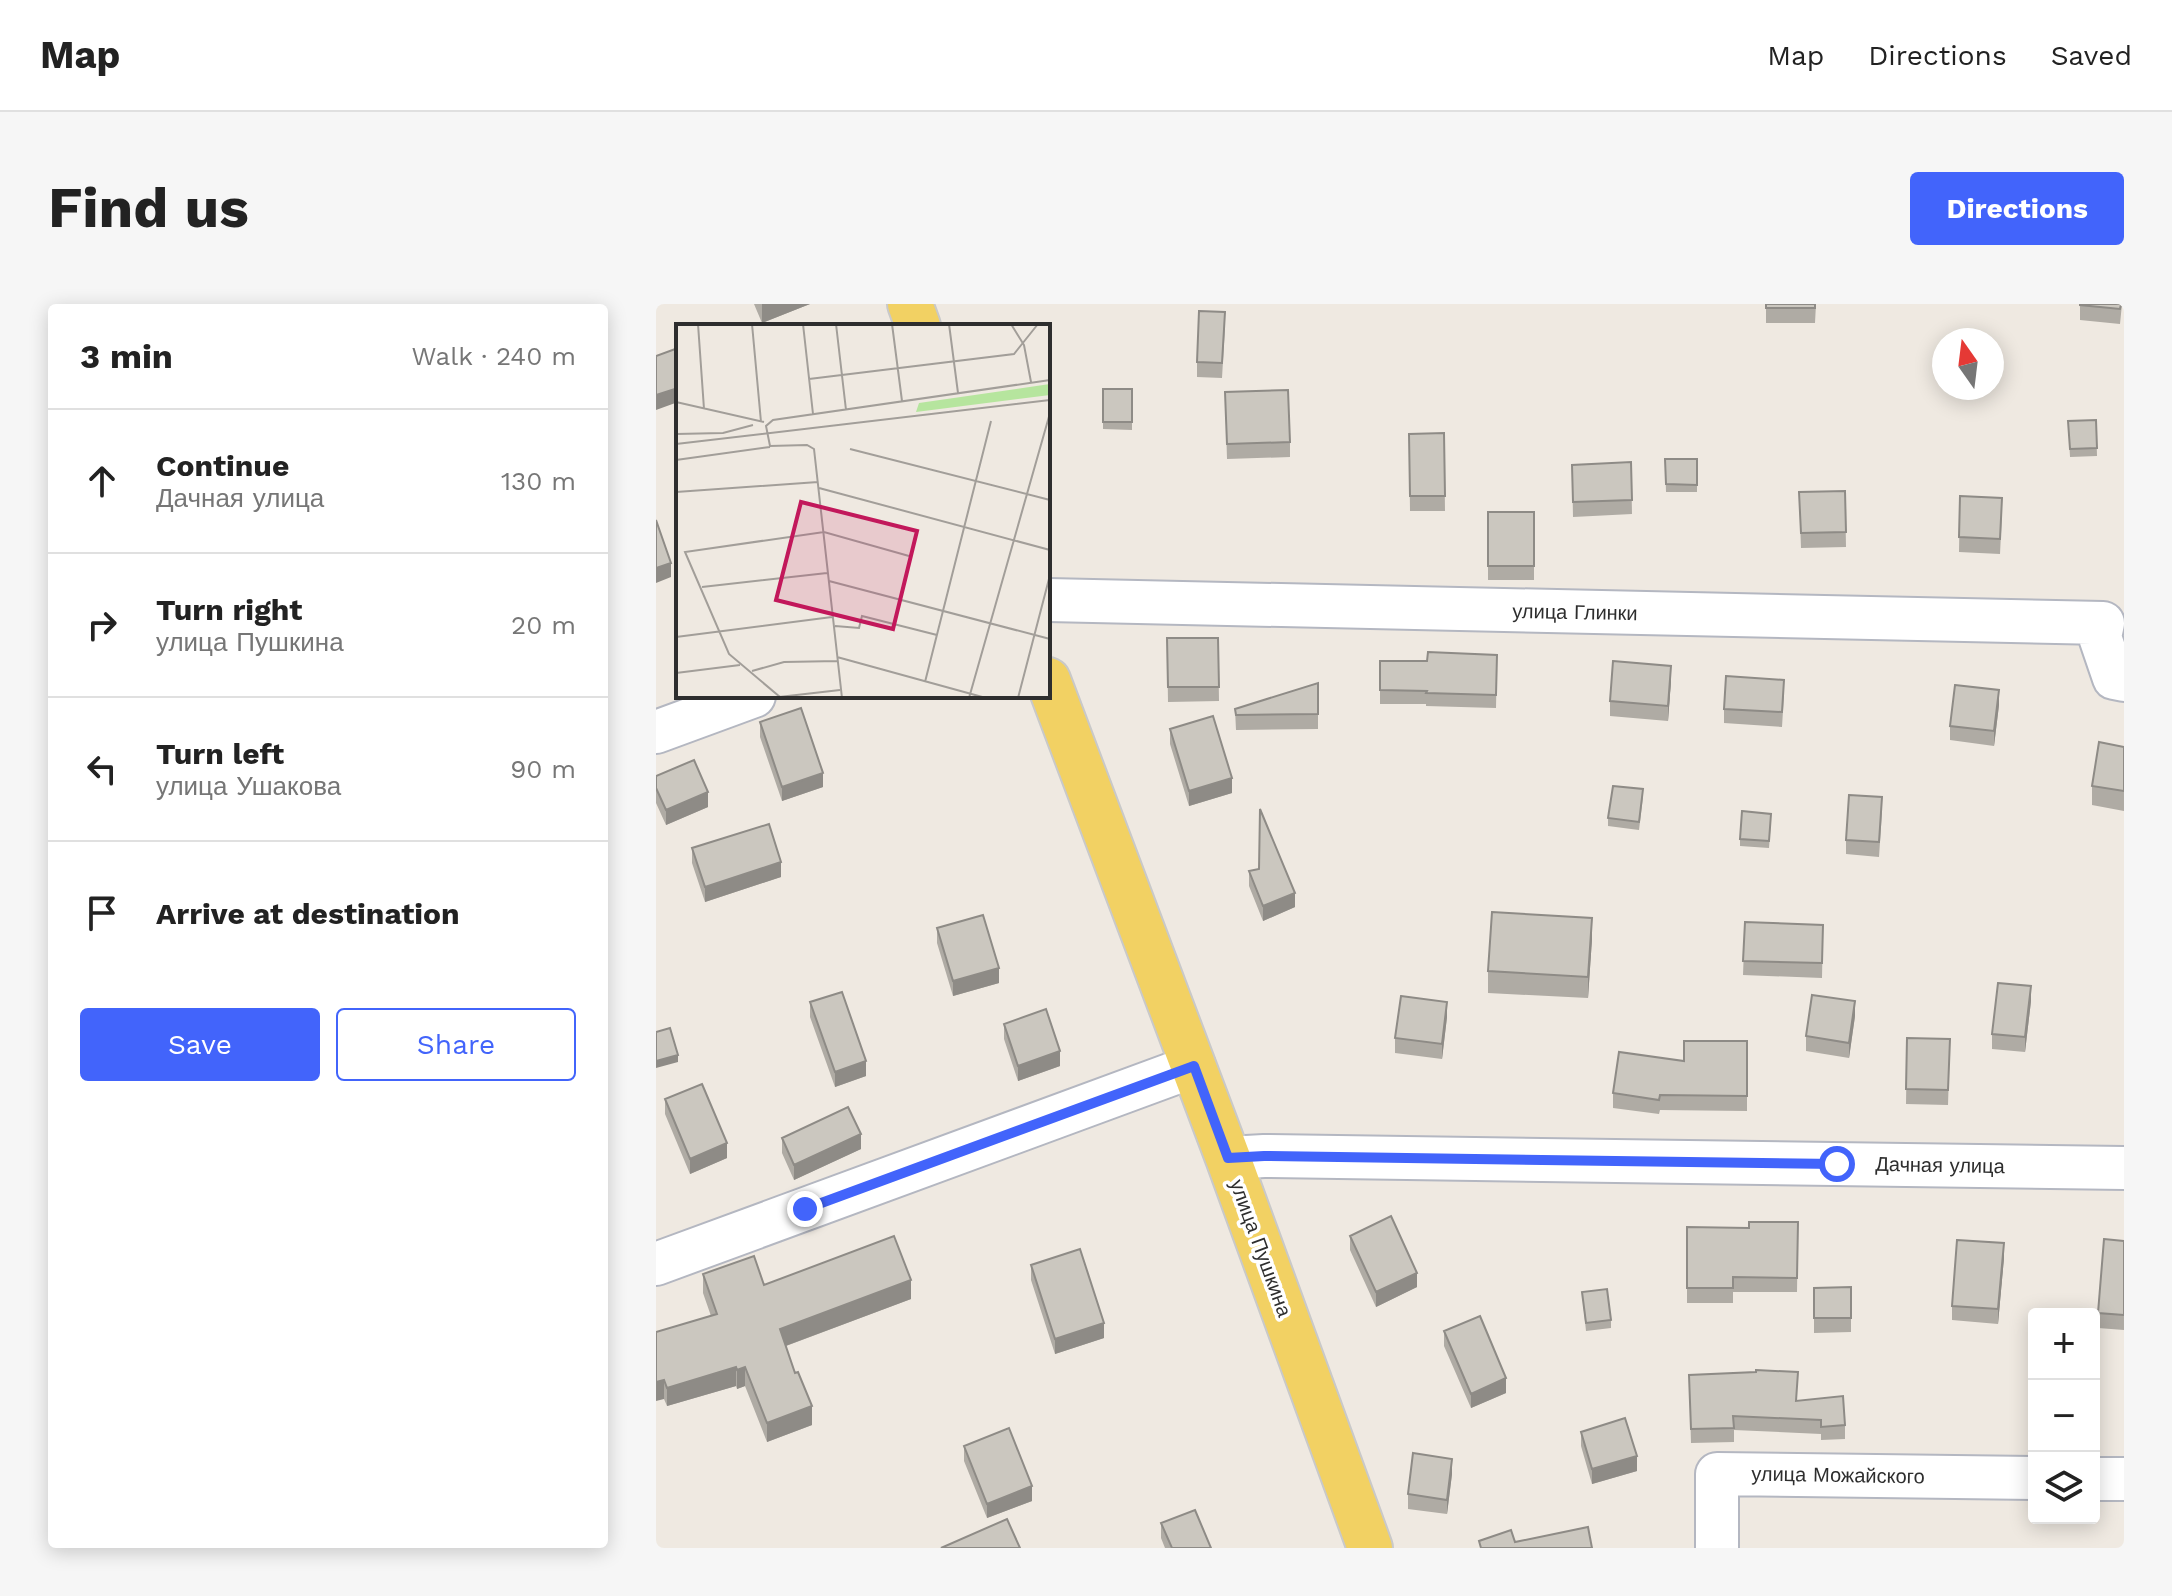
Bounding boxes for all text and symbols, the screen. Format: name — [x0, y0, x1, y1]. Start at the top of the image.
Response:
text: Map — [40, 33, 120, 77]
text: Map — [1767, 39, 1824, 72]
text: Directions — [1868, 39, 2007, 72]
text: Saved — [2051, 39, 2132, 72]
button: Directions — [1910, 172, 2124, 245]
text: Find us — [48, 175, 249, 241]
inset map — [676, 324, 1050, 698]
north arrow — [1932, 328, 2004, 400]
text: 3 min — [80, 336, 173, 376]
text: Walk · 240 m — [412, 341, 576, 371]
text: Continue — [156, 448, 289, 483]
icon: ahead — [80, 459, 124, 503]
text: 130 m — [501, 466, 576, 496]
text: Дачная улица — [156, 483, 324, 513]
text: Turn right — [156, 592, 302, 627]
street label: улица Глинки — [1512, 599, 1638, 625]
icon: right — [80, 603, 124, 647]
text: 20 m — [511, 610, 576, 640]
text: улица Пушкина — [156, 627, 344, 657]
text: Turn left — [156, 736, 284, 771]
icon: left — [80, 747, 124, 791]
text: 90 m — [510, 754, 576, 784]
text: улица Ушакова — [156, 771, 341, 801]
icon: arrive — [80, 891, 124, 935]
text: Arrive at destination — [156, 896, 460, 931]
button: Save — [80, 1008, 320, 1081]
button: Share — [336, 1008, 576, 1081]
route start — [1819, 1146, 1855, 1182]
street label: Дачная улица — [1875, 1152, 2006, 1178]
street label: улица Пушкина — [1225, 1176, 1297, 1321]
route end — [787, 1191, 823, 1227]
map controls — [2028, 1308, 2100, 1524]
button: + — [2028, 1308, 2100, 1380]
button: − — [2028, 1380, 2100, 1452]
button: layers — [2028, 1452, 2100, 1524]
street label: улица Можайского — [1751, 1461, 1925, 1489]

